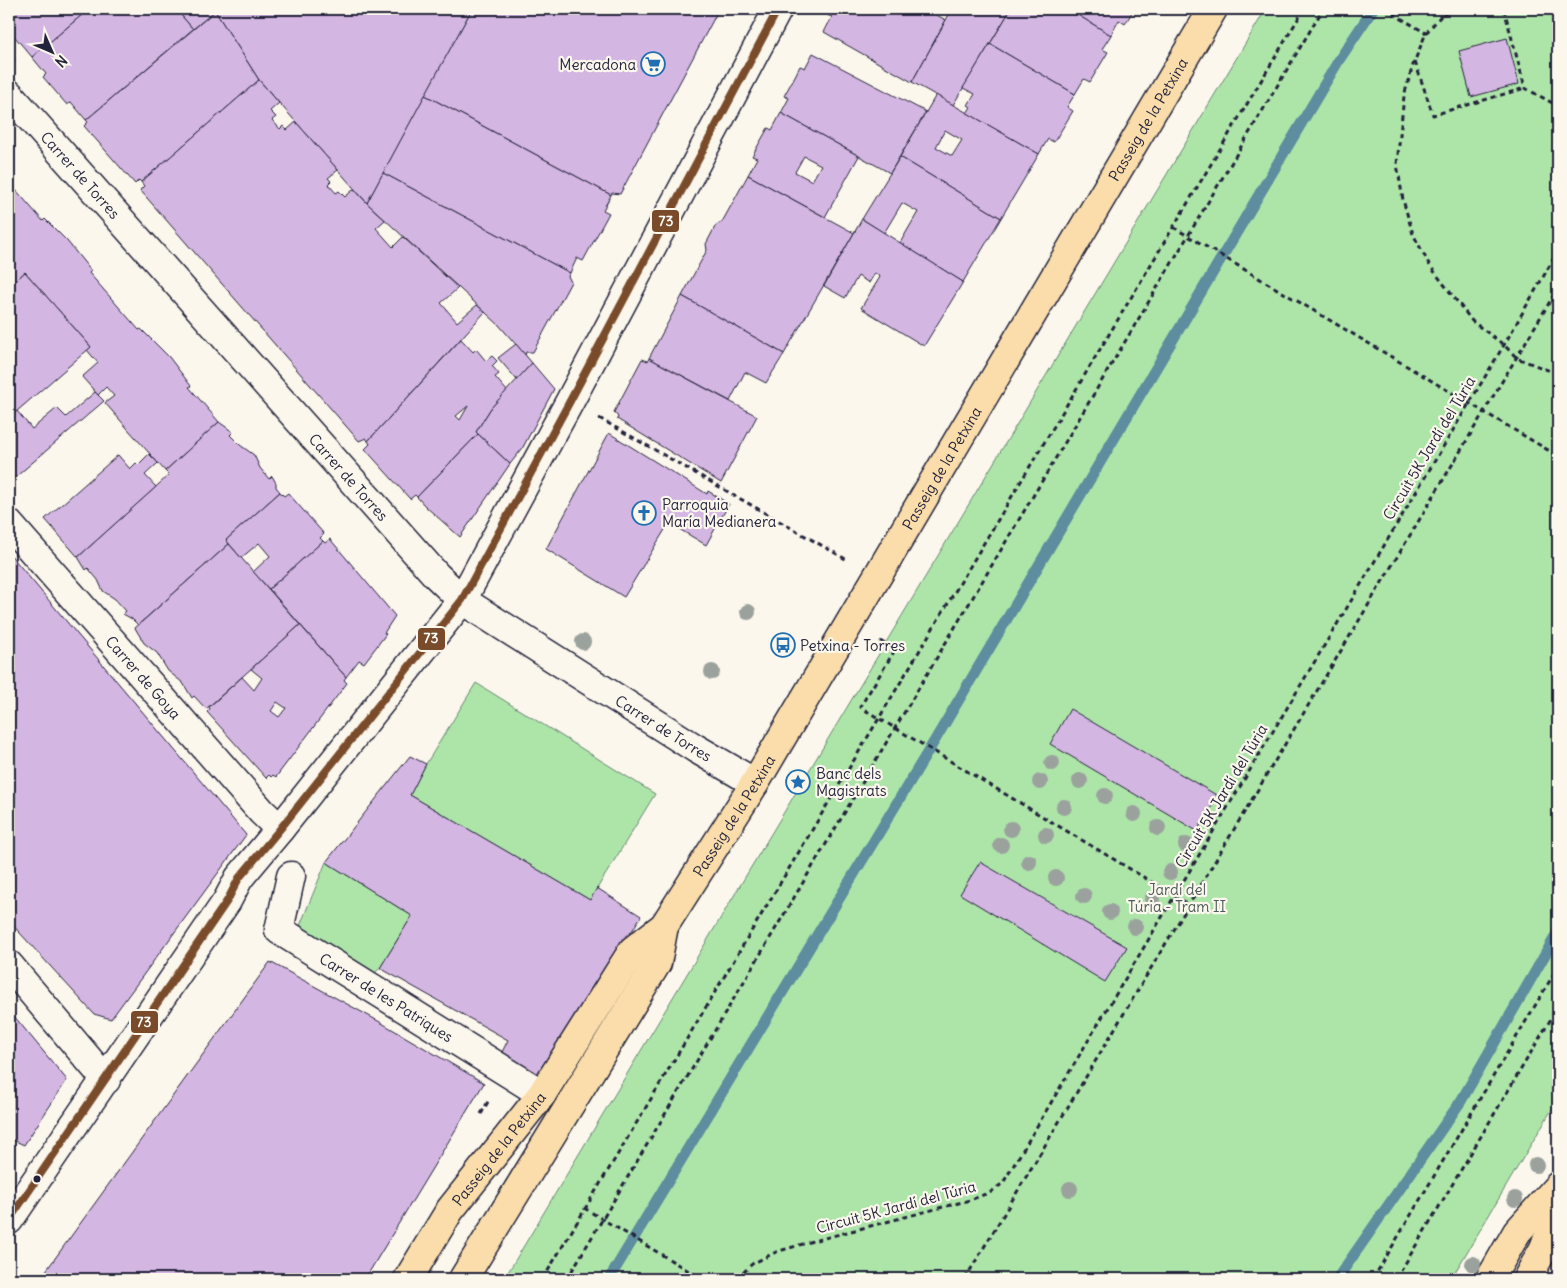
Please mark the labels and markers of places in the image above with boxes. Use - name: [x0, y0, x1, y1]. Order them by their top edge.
- supermarket icon: Mercadona: [640, 51, 666, 77]
- place label: Mercadona: [559, 55, 636, 74]
- place label: Parroquia María Medianera: [662, 495, 777, 531]
- church icon: Parroquia María Medianera: [631, 500, 657, 526]
- bus stop icon: Petxina - Torres: [770, 632, 796, 658]
- place label: Petxina - Torres: [800, 636, 905, 655]
- place label: Banc dels Magistrats: [816, 764, 887, 800]
- place icon: Banc dels Magistrats: [785, 769, 811, 795]
- unlabelled marker: [32, 1174, 42, 1184]

